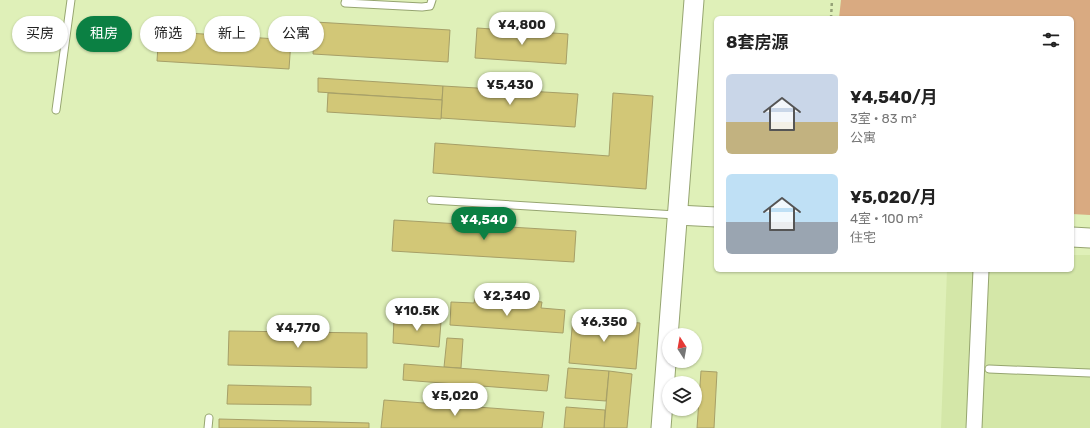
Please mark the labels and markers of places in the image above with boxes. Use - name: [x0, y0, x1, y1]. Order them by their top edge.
- pin: ¥4,800: [489, 12, 555, 46]
- pin: ¥5,430: [477, 72, 543, 106]
- pin: ¥4,540: [451, 207, 517, 241]
- pin: ¥2,340: [474, 283, 540, 317]
- pin: ¥10.5K: [384, 298, 450, 332]
- pin: ¥6,350: [571, 309, 637, 343]
- pin: ¥4,770: [265, 315, 331, 349]
- pin: ¥5,020: [422, 383, 488, 417]

